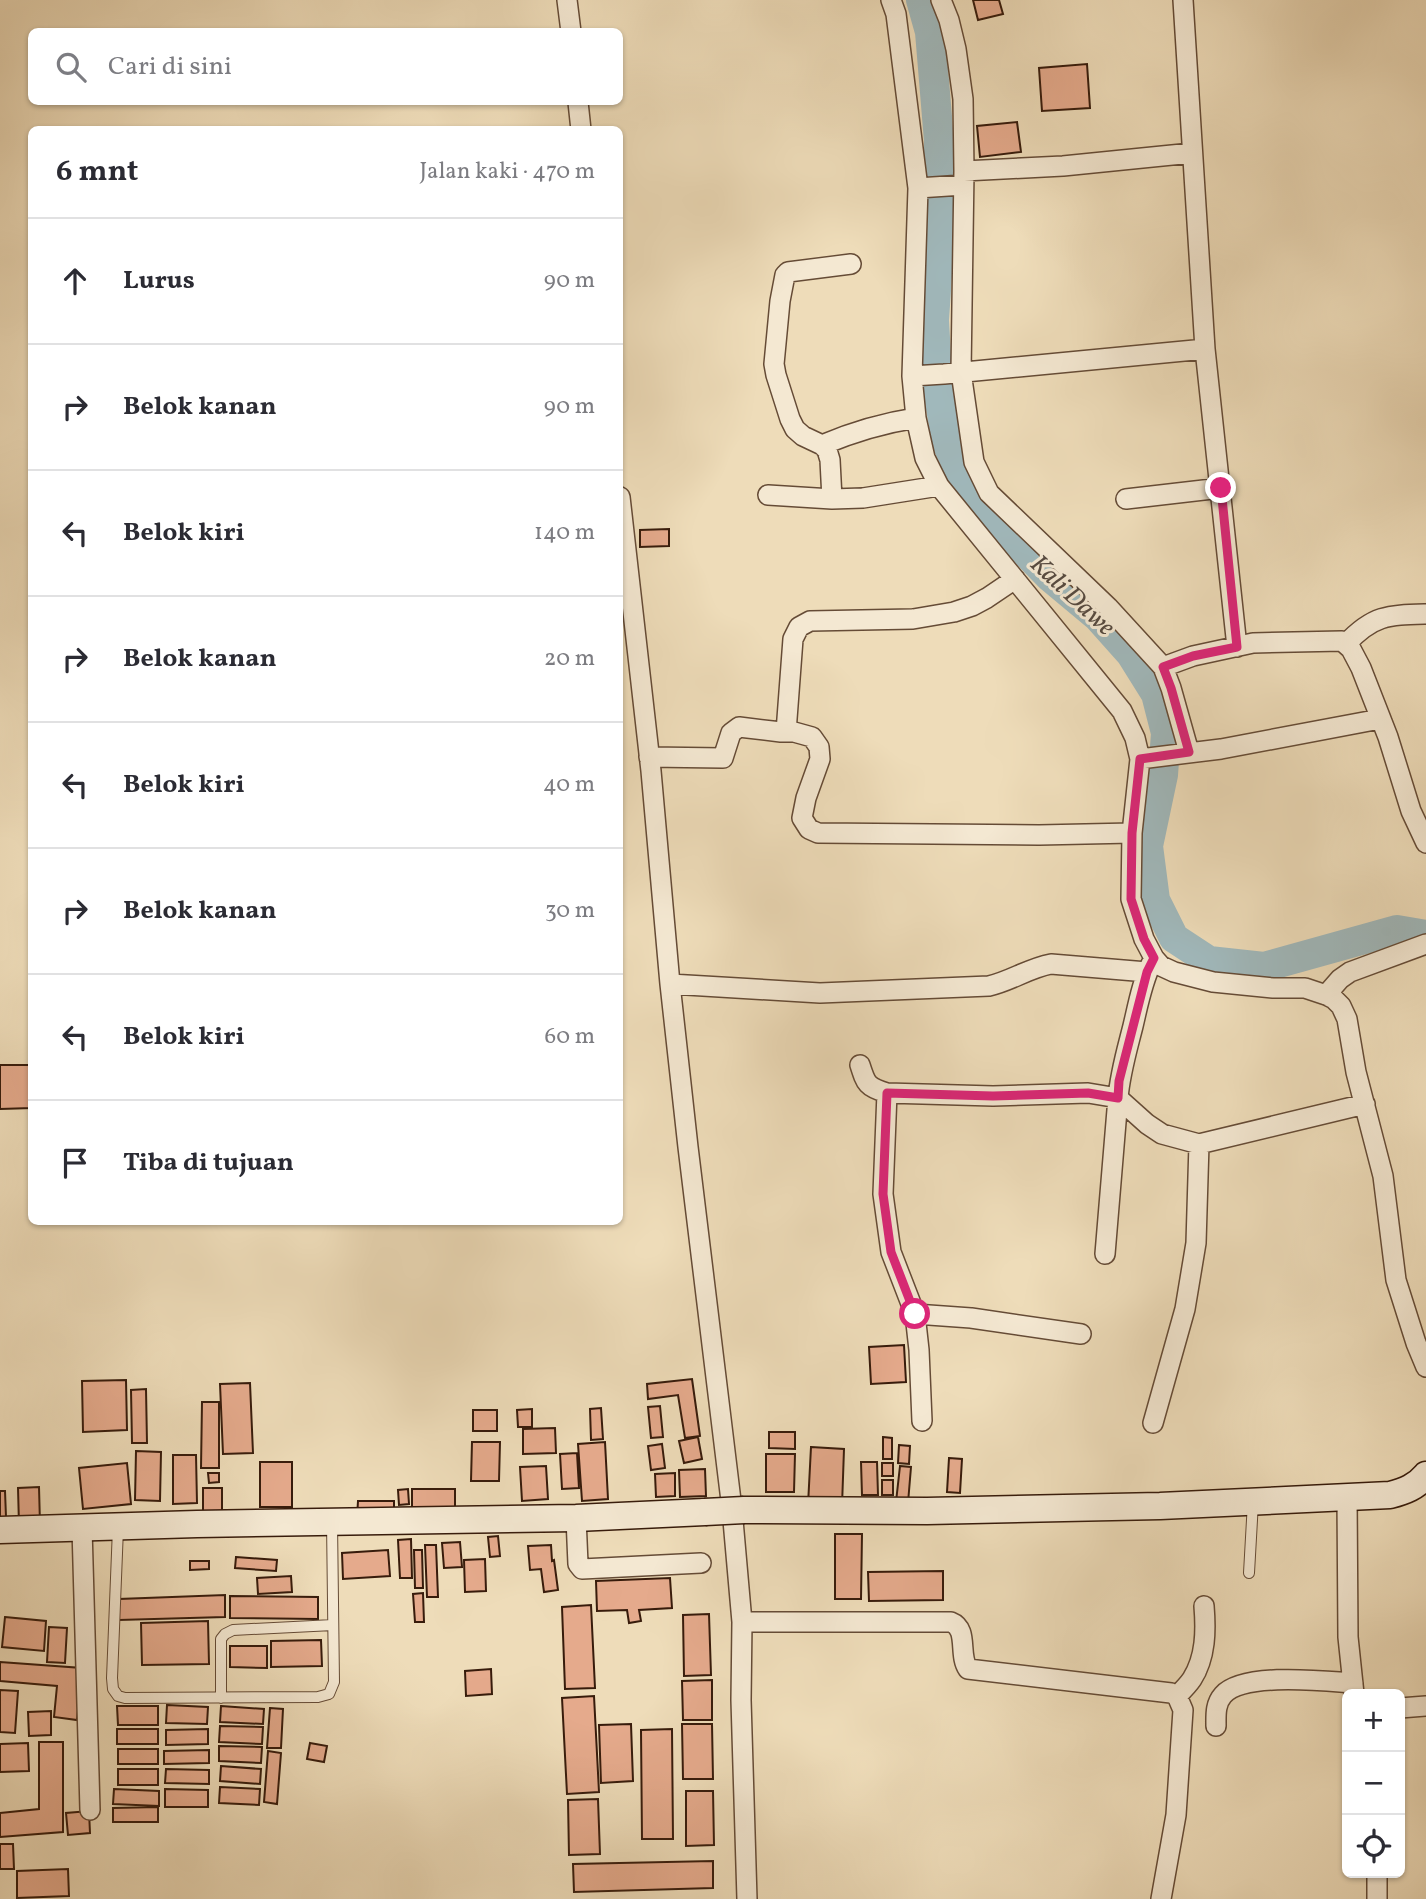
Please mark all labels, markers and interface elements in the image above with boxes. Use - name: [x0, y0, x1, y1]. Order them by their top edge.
- search box: [28, 28, 623, 105]
- icon: search: [52, 48, 90, 86]
- text: Cari di sini: [108, 49, 232, 85]
- text: 6 mnt: [56, 151, 138, 193]
- text: Jalan kaki · 470 m: [419, 156, 595, 188]
- icon: ahead: [56, 262, 94, 300]
- text: Lurus: [123, 263, 195, 299]
- text: 90 m: [544, 265, 595, 297]
- icon: right: [56, 388, 94, 426]
- text: Belok kanan: [123, 389, 277, 425]
- text: 90 m: [544, 391, 595, 423]
- route end: [1205, 472, 1236, 503]
- icon: left: [56, 514, 94, 552]
- text: Belok kiri: [123, 515, 245, 551]
- text: 140 m: [534, 517, 595, 549]
- water label: Kali Dawe: [1021, 547, 1123, 645]
- icon: right: [56, 640, 94, 678]
- text: Belok kanan: [123, 641, 277, 677]
- text: 20 m: [544, 643, 595, 675]
- icon: left: [56, 766, 94, 804]
- text: Belok kiri: [123, 767, 245, 803]
- text: 40 m: [543, 769, 595, 801]
- icon: right: [56, 892, 94, 930]
- text: Belok kanan: [123, 893, 277, 929]
- text: 30 m: [545, 895, 595, 927]
- icon: left: [56, 1018, 94, 1056]
- text: Belok kiri: [123, 1019, 245, 1055]
- text: 60 m: [545, 1021, 595, 1053]
- icon: arrive: [56, 1144, 94, 1182]
- text: Tiba di tujuan: [123, 1145, 294, 1181]
- route start: [899, 1298, 930, 1329]
- map controls: [1342, 1689, 1405, 1878]
- button: +: [1342, 1689, 1405, 1752]
- button: −: [1342, 1752, 1405, 1815]
- button: locate: [1342, 1815, 1405, 1878]

